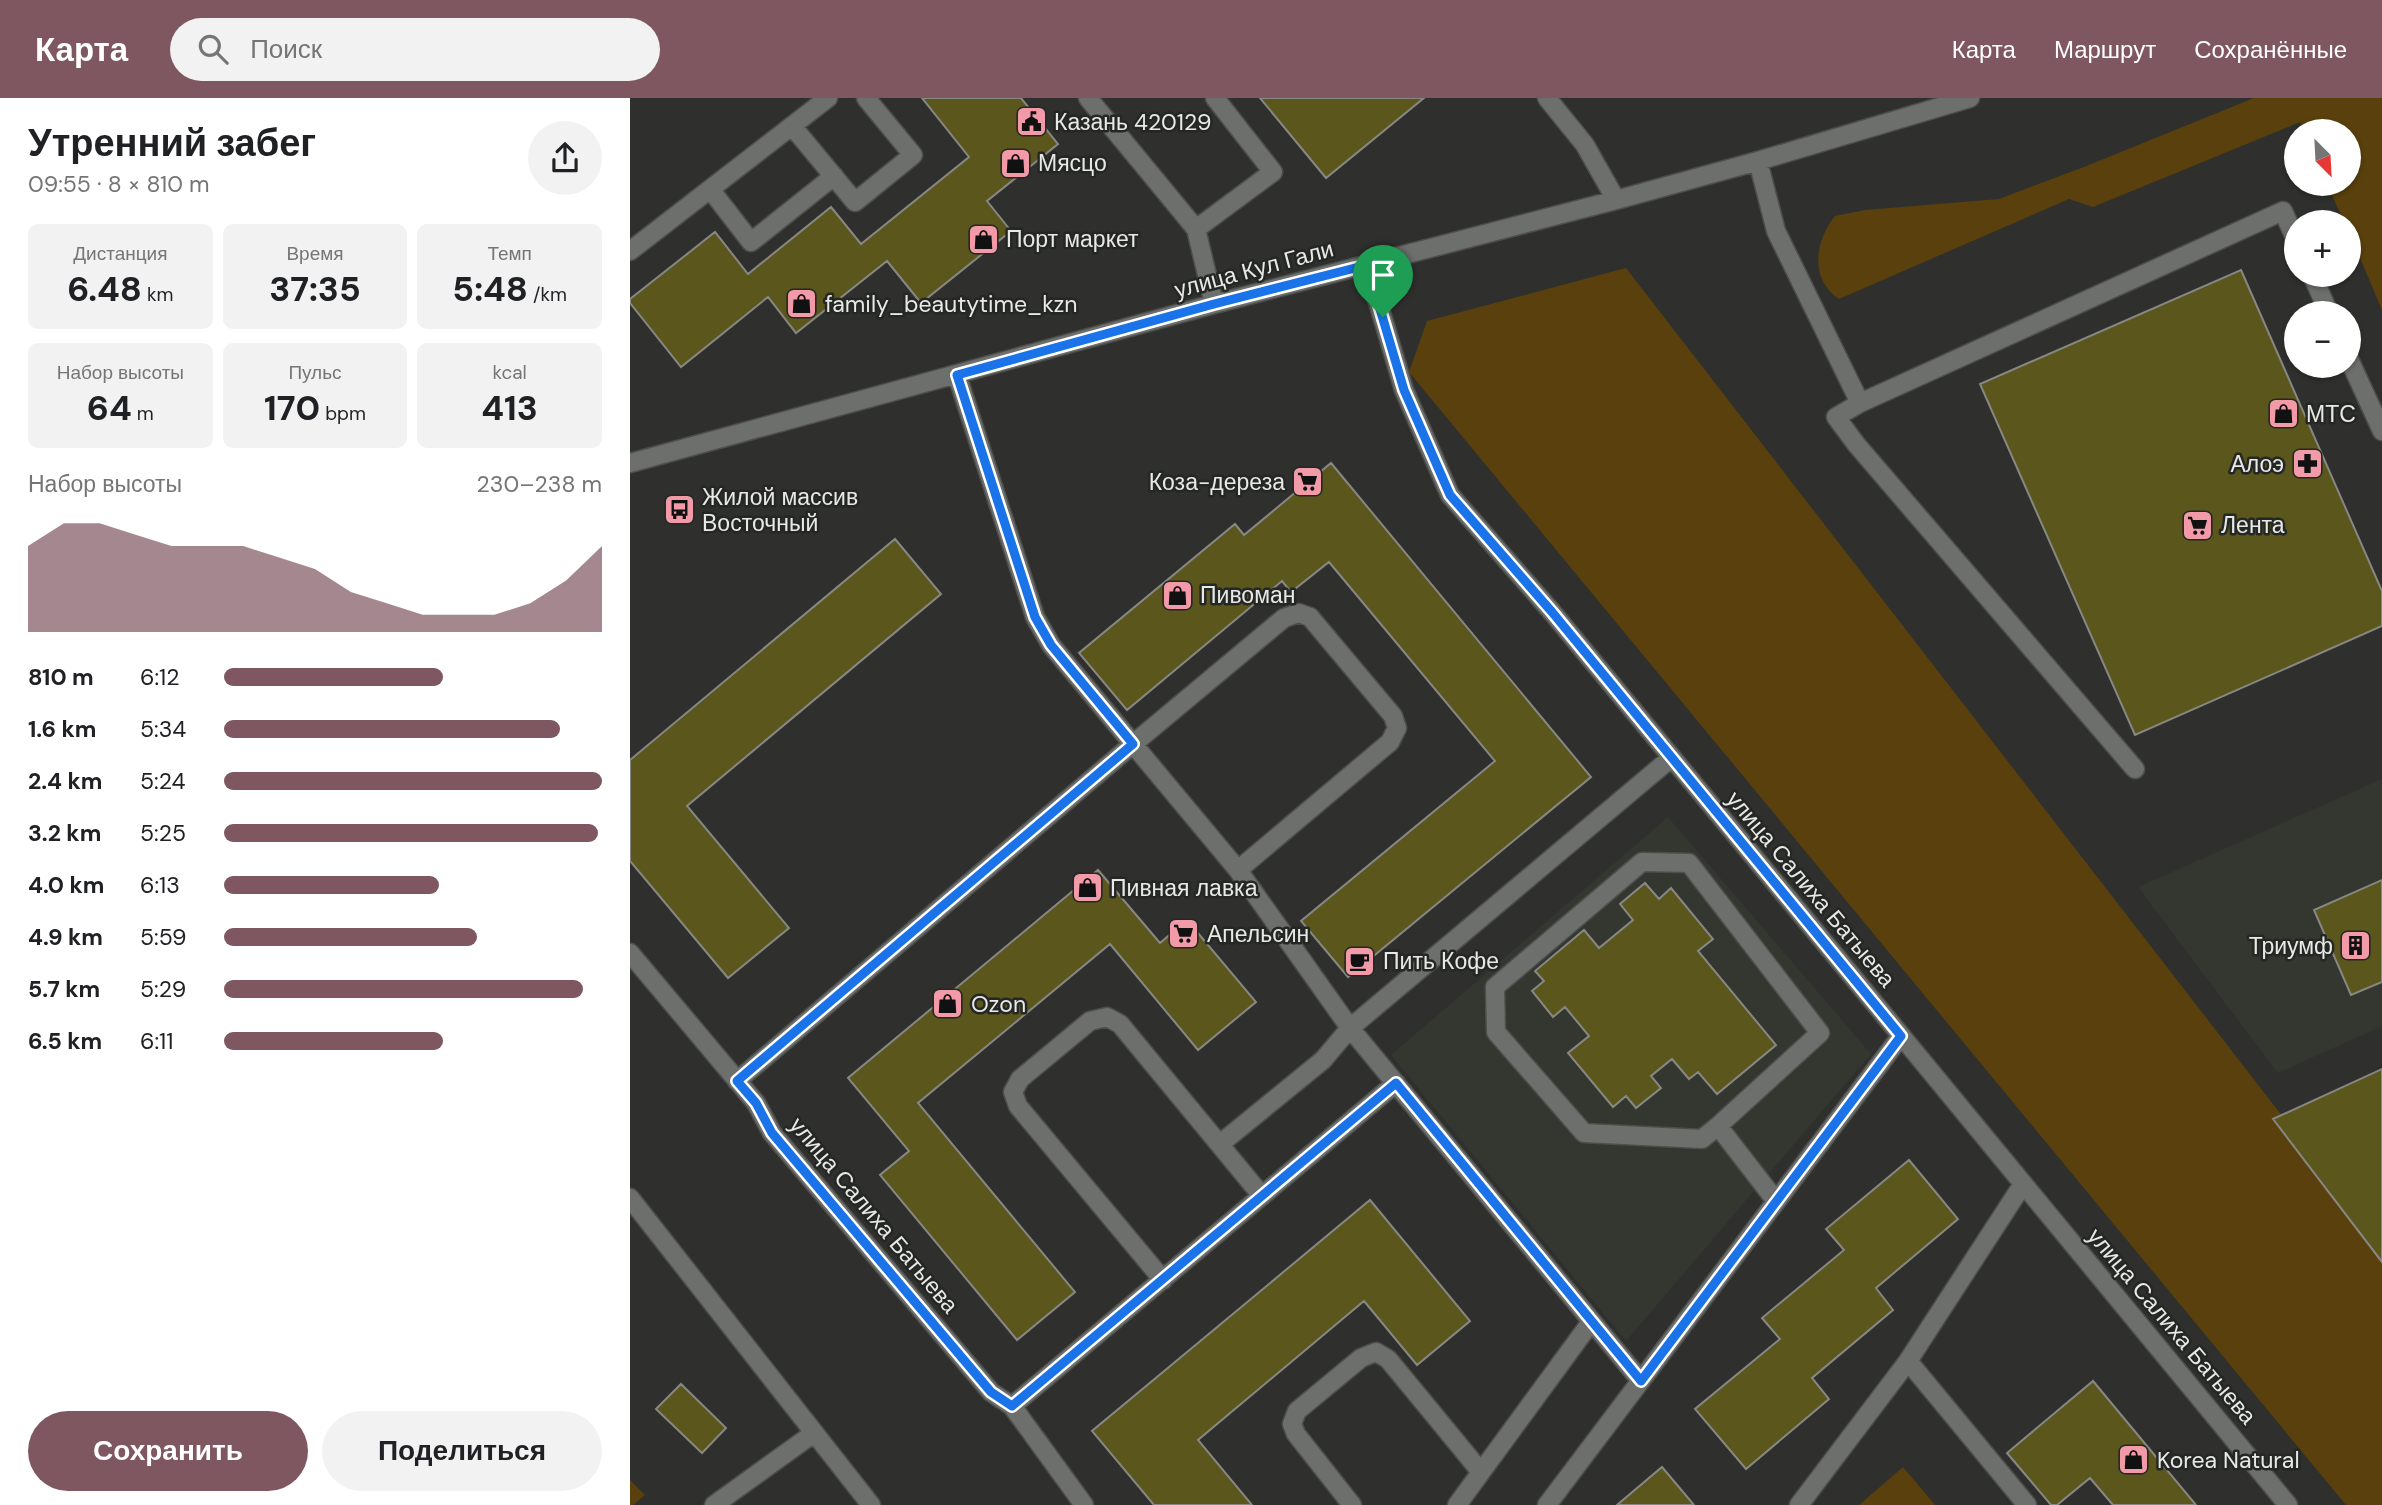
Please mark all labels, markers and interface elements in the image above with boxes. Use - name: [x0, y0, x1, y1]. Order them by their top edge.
- search box: [170, 18, 660, 81]
- text: Карта: [35, 28, 128, 71]
- icon: search: [194, 30, 232, 68]
- text: Поиск: [250, 32, 322, 66]
- text: Карта: [1952, 34, 2016, 65]
- text: Маршрут: [2054, 34, 2156, 65]
- text: Сохранённые: [2194, 34, 2347, 65]
- public building icon: Казань 420129: [1014, 105, 1048, 139]
- place label: Казань 420129: [1054, 107, 1211, 137]
- text: Утренний забег: [28, 118, 316, 168]
- north arrow: [2284, 119, 2361, 196]
- map controls: [2284, 119, 2361, 378]
- button: share: [528, 121, 602, 195]
- shop icon: Мясцо: [998, 146, 1032, 180]
- place label: Мясцо: [1038, 148, 1107, 178]
- text: 09:55 · 8 × 810 m: [28, 169, 210, 199]
- button: +: [2284, 210, 2361, 287]
- shop icon: Порт маркет: [966, 222, 1000, 256]
- place label: Порт маркет: [1006, 224, 1139, 254]
- street label: улица Кул Гали: [1171, 233, 1337, 305]
- text: Дистанция: [73, 241, 167, 266]
- text: Время: [286, 241, 344, 266]
- text: Темп: [487, 241, 532, 266]
- pin: [1353, 245, 1413, 317]
- icon: arrive: [1364, 256, 1402, 294]
- text: 6.48: [67, 266, 142, 312]
- text: 37:35: [269, 266, 361, 312]
- text: 5:48: [452, 266, 528, 312]
- text: km: [142, 282, 173, 307]
- text: /km: [528, 282, 567, 307]
- shop icon: family_beautytime_kzn: [785, 287, 819, 321]
- place label: family_beautytime_kzn: [825, 289, 1078, 319]
- button: −: [2284, 301, 2361, 378]
- text: Набор высоты: [57, 360, 184, 385]
- text: Пульс: [288, 360, 342, 385]
- text: kcal: [492, 360, 527, 385]
- text: 64: [87, 385, 132, 431]
- text: 170: [264, 385, 320, 431]
- text: 413: [481, 385, 538, 431]
- shop icon: МТС: [2266, 397, 2300, 431]
- place label: МТС: [2306, 399, 2356, 429]
- text: m: [132, 401, 154, 426]
- text: bpm: [320, 401, 366, 426]
- pharmacy icon: Алоэ: [2290, 447, 2324, 481]
- place label: Алоэ: [2230, 449, 2284, 479]
- supermarket icon: Коза-дереза: [1291, 465, 1325, 499]
- place label: Коза-дереза: [1149, 467, 1285, 497]
- text: Набор высоты: [28, 469, 182, 499]
- text: 230–238 m: [477, 469, 602, 499]
- place label: Жилой массив Восточный: [702, 482, 858, 538]
- bus stop icon: Жилой массив Восточный: [662, 493, 696, 527]
- supermarket icon: Лента: [2181, 508, 2215, 542]
- place label: Лента: [2221, 510, 2285, 540]
- shop icon: Пивоман: [1160, 578, 1194, 612]
- place label: Пивоман: [1200, 580, 1295, 610]
- text: 810 m: [28, 662, 94, 692]
- text: 6:12: [140, 662, 180, 692]
- text: 1.6 km: [28, 714, 96, 744]
- text: 5:34: [140, 714, 186, 744]
- text: 2.4 km: [28, 766, 102, 796]
- text: 5:24: [140, 766, 186, 796]
- street label: улица Салиха Батыева: [1720, 785, 1902, 994]
- text: 3.2 km: [28, 818, 101, 848]
- text: 5:25: [140, 818, 186, 848]
- text: 4.0 km: [28, 870, 104, 900]
- text: 6:13: [140, 870, 180, 900]
- shop icon: Пивная лавка: [1070, 871, 1104, 905]
- place label: Пивная лавка: [1110, 873, 1258, 903]
- supermarket icon: Апельсин: [1167, 917, 1201, 951]
- place label: Апельсин: [1207, 919, 1309, 949]
- text: 4.9 km: [28, 922, 103, 952]
- text: 5:59: [140, 922, 186, 952]
- building icon: Триумф: [2339, 929, 2373, 963]
- place label: Триумф: [2249, 931, 2333, 961]
- cafe icon: Пить Кофе: [1343, 944, 1377, 978]
- place label: Пить Кофе: [1383, 946, 1499, 976]
- text: 5.7 km: [28, 974, 100, 1004]
- text: 5:29: [140, 974, 186, 1004]
- shop icon: Ozon: [931, 987, 965, 1021]
- place label: Ozon: [971, 989, 1026, 1019]
- text: 6.5 km: [28, 1026, 102, 1056]
- text: 6:11: [140, 1026, 173, 1056]
- street label: улица Салиха Батыева: [783, 1111, 965, 1320]
- street label: улица Салиха Батыева: [2081, 1222, 2263, 1431]
- button: Сохранить: [28, 1411, 308, 1491]
- button: Поделиться: [322, 1411, 602, 1491]
- shop icon: Korea Natural: [2117, 1443, 2151, 1477]
- place label: Korea Natural: [2157, 1445, 2300, 1475]

